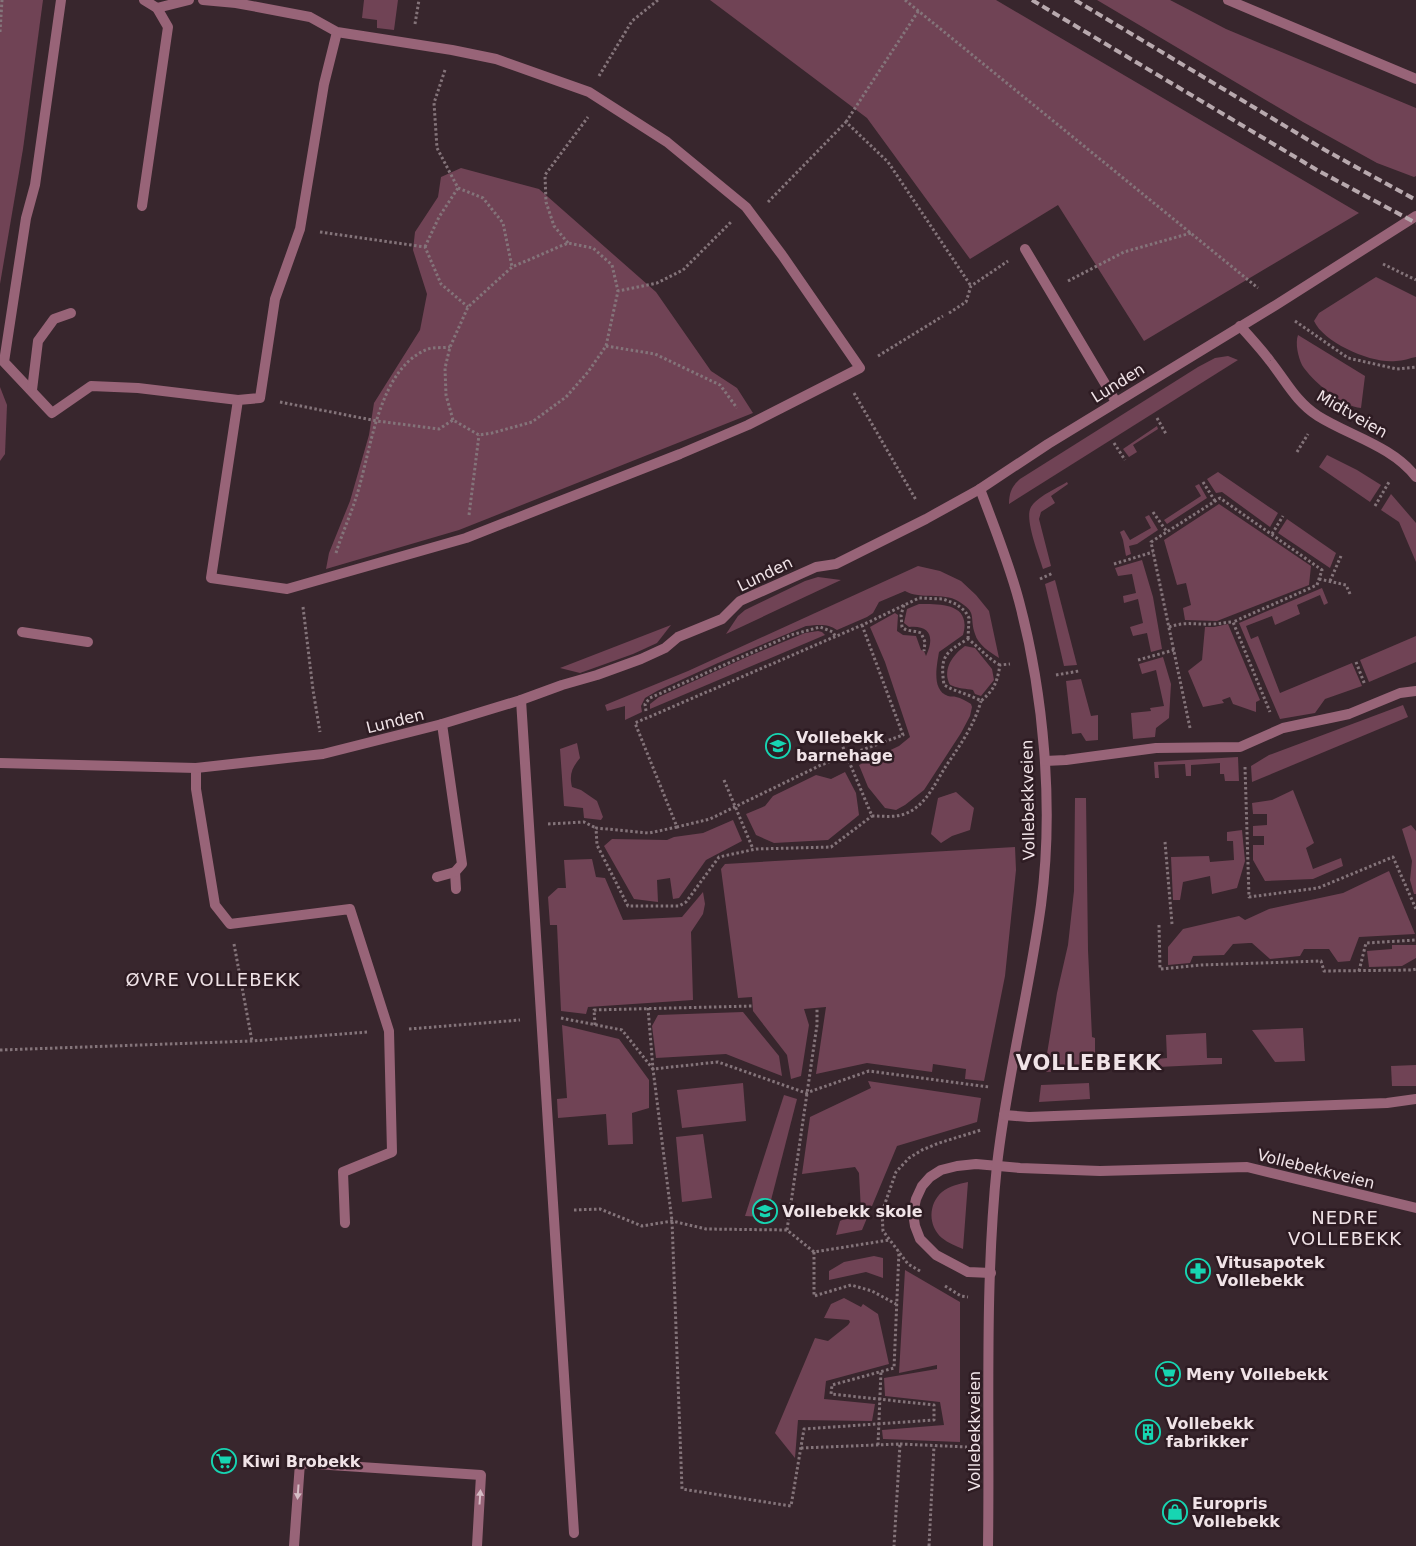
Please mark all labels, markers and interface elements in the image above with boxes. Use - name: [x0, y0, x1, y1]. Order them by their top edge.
- street label: Lunden: [1088, 359, 1148, 407]
- street label: Midtveien: [1313, 386, 1391, 442]
- street label: Lunden: [734, 553, 796, 595]
- street label: Lunden: [364, 705, 426, 737]
- place label: Vollebekk barnehage: [796, 728, 893, 765]
- school or university icon: Vollebekk barnehage: [765, 733, 791, 759]
- street label: Vollebekkveien: [1017, 740, 1039, 860]
- district label: ØVRE VOLLEBEKK: [125, 969, 301, 990]
- district label: VOLLEBEKK: [1016, 1051, 1162, 1075]
- street label: Vollebekkveien: [1255, 1145, 1377, 1193]
- school or university icon: Vollebekk skole: [752, 1198, 778, 1224]
- place label: Vollebekk skole: [782, 1202, 923, 1221]
- district label: NEDRE VOLLEBEKK: [1288, 1207, 1402, 1249]
- place label: Vitusapotek Vollebekk: [1216, 1253, 1325, 1290]
- pharmacy icon: Vitusapotek Vollebekk: [1185, 1258, 1211, 1284]
- supermarket icon: Meny Vollebekk: [1155, 1361, 1181, 1387]
- place label: Meny Vollebekk: [1186, 1365, 1328, 1384]
- street label: Vollebekkveien: [965, 1371, 984, 1491]
- place label: Vollebekk fabrikker: [1166, 1414, 1254, 1451]
- building icon: Vollebekk fabrikker: [1135, 1419, 1161, 1445]
- supermarket icon: Kiwi Brobekk: [211, 1448, 237, 1474]
- place label: Kiwi Brobekk: [242, 1452, 361, 1471]
- one-way arrow: [293, 1484, 301, 1500]
- one-way arrow: [476, 1489, 484, 1505]
- place label: Europris Vollebekk: [1192, 1494, 1280, 1531]
- shop icon: Europris Vollebekk: [1162, 1499, 1188, 1525]

